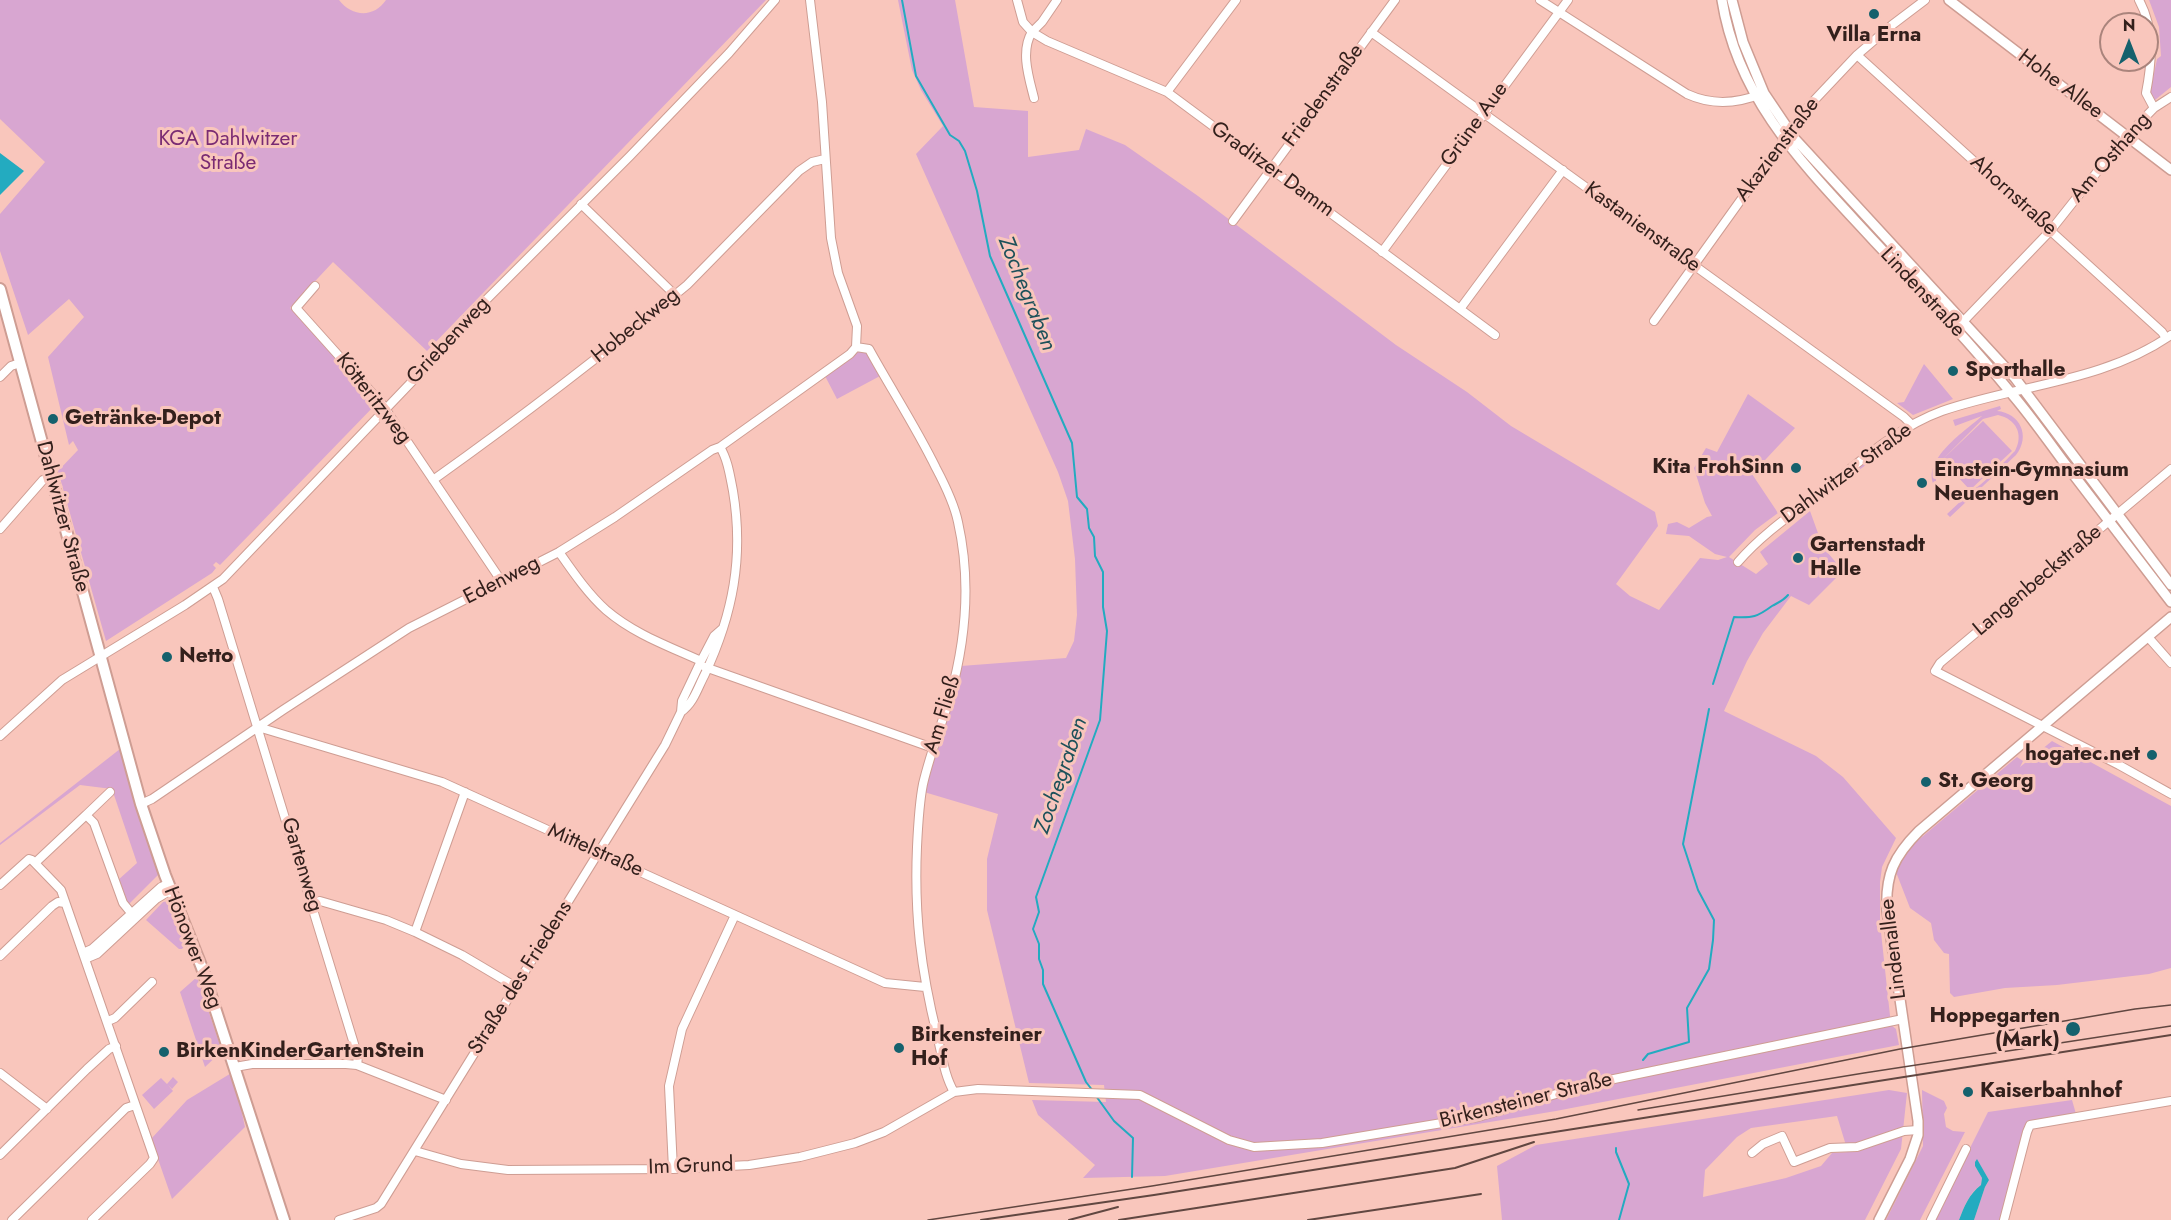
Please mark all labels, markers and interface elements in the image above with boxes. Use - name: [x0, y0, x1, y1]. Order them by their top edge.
- marker: Villa Erna: [1867, 7, 1881, 21]
- north arrow: [2099, 12, 2159, 72]
- text: N: [2123, 14, 2135, 37]
- place label: Villa Erna: [1827, 23, 1921, 49]
- street label: Friedenstraße: [1278, 40, 1370, 152]
- street label: Hohe Allee: [2013, 45, 2107, 125]
- street label: Grüne Aue: [1436, 78, 1514, 172]
- street label: Akazienstraße: [1731, 93, 1825, 207]
- street label: Am Osthang: [2065, 108, 2157, 208]
- street label: Graditzer Damm: [1205, 117, 1339, 223]
- park label: KGA Dahlwitzer Straße: [159, 127, 297, 177]
- street label: Ahornstraße: [1964, 150, 2062, 242]
- street label: Kastanienstraße: [1579, 177, 1705, 279]
- water label: Zochegraben: [991, 233, 1061, 355]
- street label: Lindenstraße: [1874, 243, 1970, 343]
- street label: Hobeckweg: [587, 283, 685, 369]
- street label: Griebenweg: [402, 292, 496, 390]
- street label: Kötteritzweg: [330, 349, 416, 449]
- place label: Sporthalle: [1965, 358, 2065, 384]
- marker: Sporthalle: [1946, 364, 1960, 378]
- place label: Getränke-Depot: [65, 406, 221, 432]
- marker: Getränke-Depot: [46, 412, 60, 426]
- street label: Dahlwitzer Straße: [1777, 418, 1917, 530]
- street label: Dahlwitzer Straße: [30, 439, 94, 595]
- place label: Kita FrohSinn: [1652, 455, 1784, 481]
- place label: Einstein-Gymnasium Neuenhagen: [1934, 458, 2129, 508]
- marker: Kita FrohSinn: [1789, 461, 1803, 475]
- marker: Einstein-Gymnasium Neuenhagen: [1915, 476, 1929, 490]
- street label: Langenbeckstraße: [1969, 520, 2107, 642]
- place label: Gartenstadt Halle: [1810, 533, 1925, 583]
- street label: Edenweg: [460, 551, 544, 611]
- marker: Gartenstadt Halle: [1791, 551, 1805, 565]
- place label: Netto: [179, 644, 233, 670]
- marker: Netto: [160, 650, 174, 664]
- street label: Am Fließ: [919, 673, 967, 757]
- water label: Zochegraben: [1030, 714, 1094, 838]
- place label: hogatec.net: [2025, 742, 2140, 768]
- marker: hogatec.net: [2145, 748, 2159, 762]
- place label: St. Georg: [1938, 769, 2034, 795]
- marker: St. Georg: [1919, 775, 1933, 789]
- street label: Gartenweg: [275, 815, 327, 915]
- street label: Mittelstraße: [543, 819, 647, 883]
- street label: Hönower Weg: [157, 883, 227, 1013]
- street label: Straße des Friedens: [464, 897, 578, 1059]
- street label: Lindenallee: [1875, 897, 1913, 1001]
- place label: Hoppegarten (Mark): [1930, 1004, 2060, 1054]
- marker: Hoppegarten (Mark): [2064, 1020, 2082, 1038]
- place label: Birkensteiner Hof: [911, 1023, 1042, 1073]
- place label: BirkenKinderGartenStein: [176, 1039, 424, 1065]
- marker: Birkensteiner Hof: [892, 1041, 906, 1055]
- marker: BirkenKinderGartenStein: [157, 1045, 171, 1059]
- street label: Birkensteiner Straße: [1437, 1067, 1615, 1135]
- place label: Kaiserbahnhof: [1980, 1079, 2122, 1105]
- marker: Kaiserbahnhof: [1961, 1085, 1975, 1099]
- street label: Im Grund: [648, 1153, 734, 1181]

